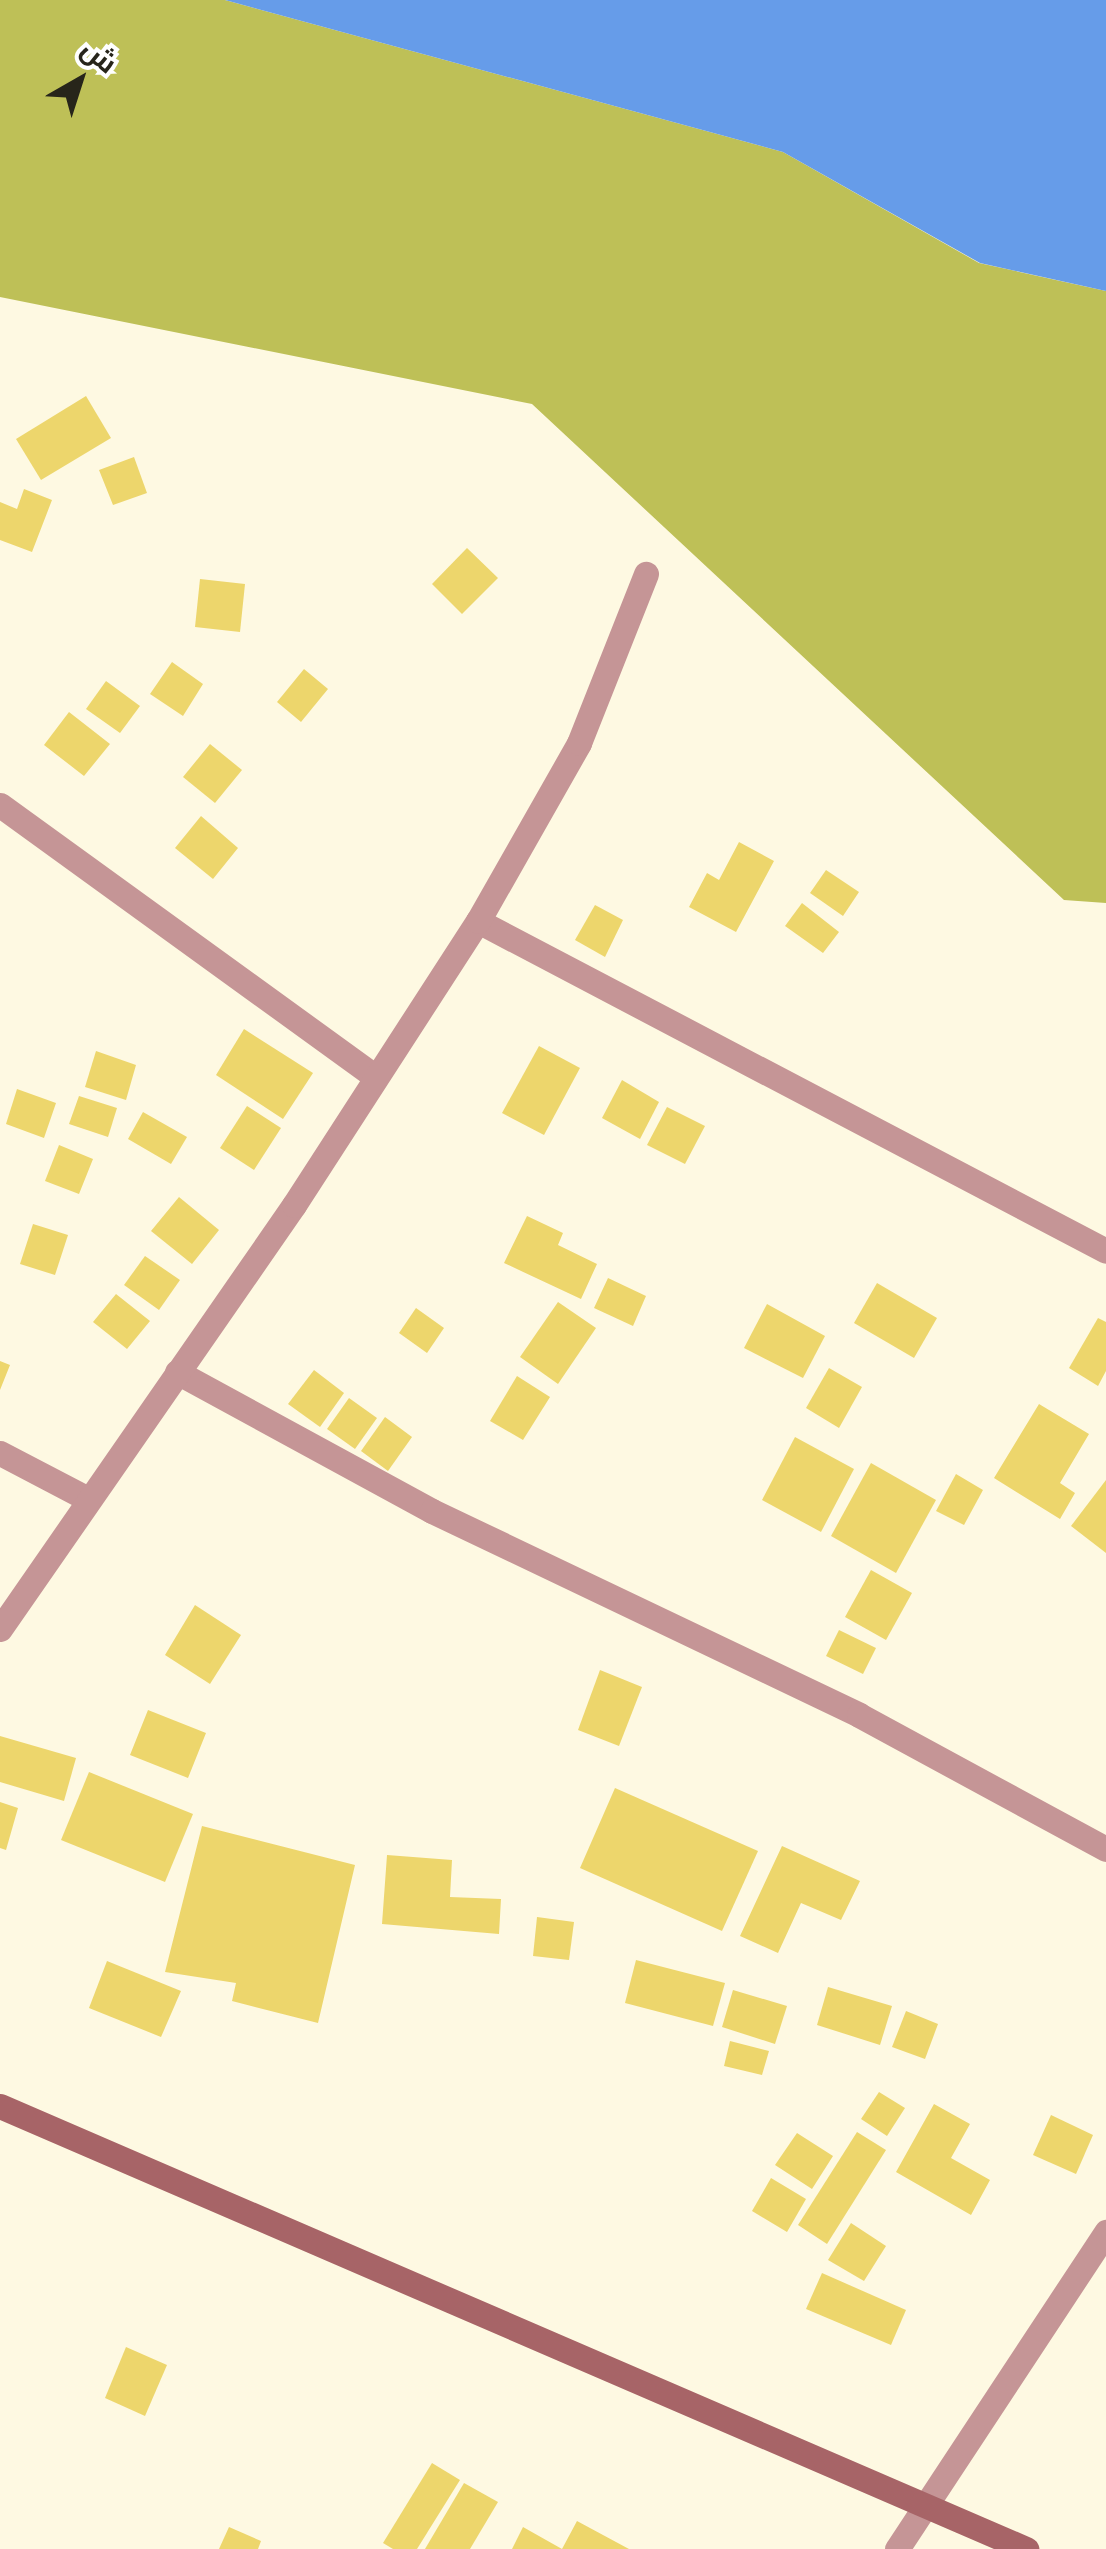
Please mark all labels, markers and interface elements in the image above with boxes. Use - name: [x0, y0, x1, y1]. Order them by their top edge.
- north arrow: [30, 30, 130, 130]
- text: ش: [72, 30, 125, 84]

